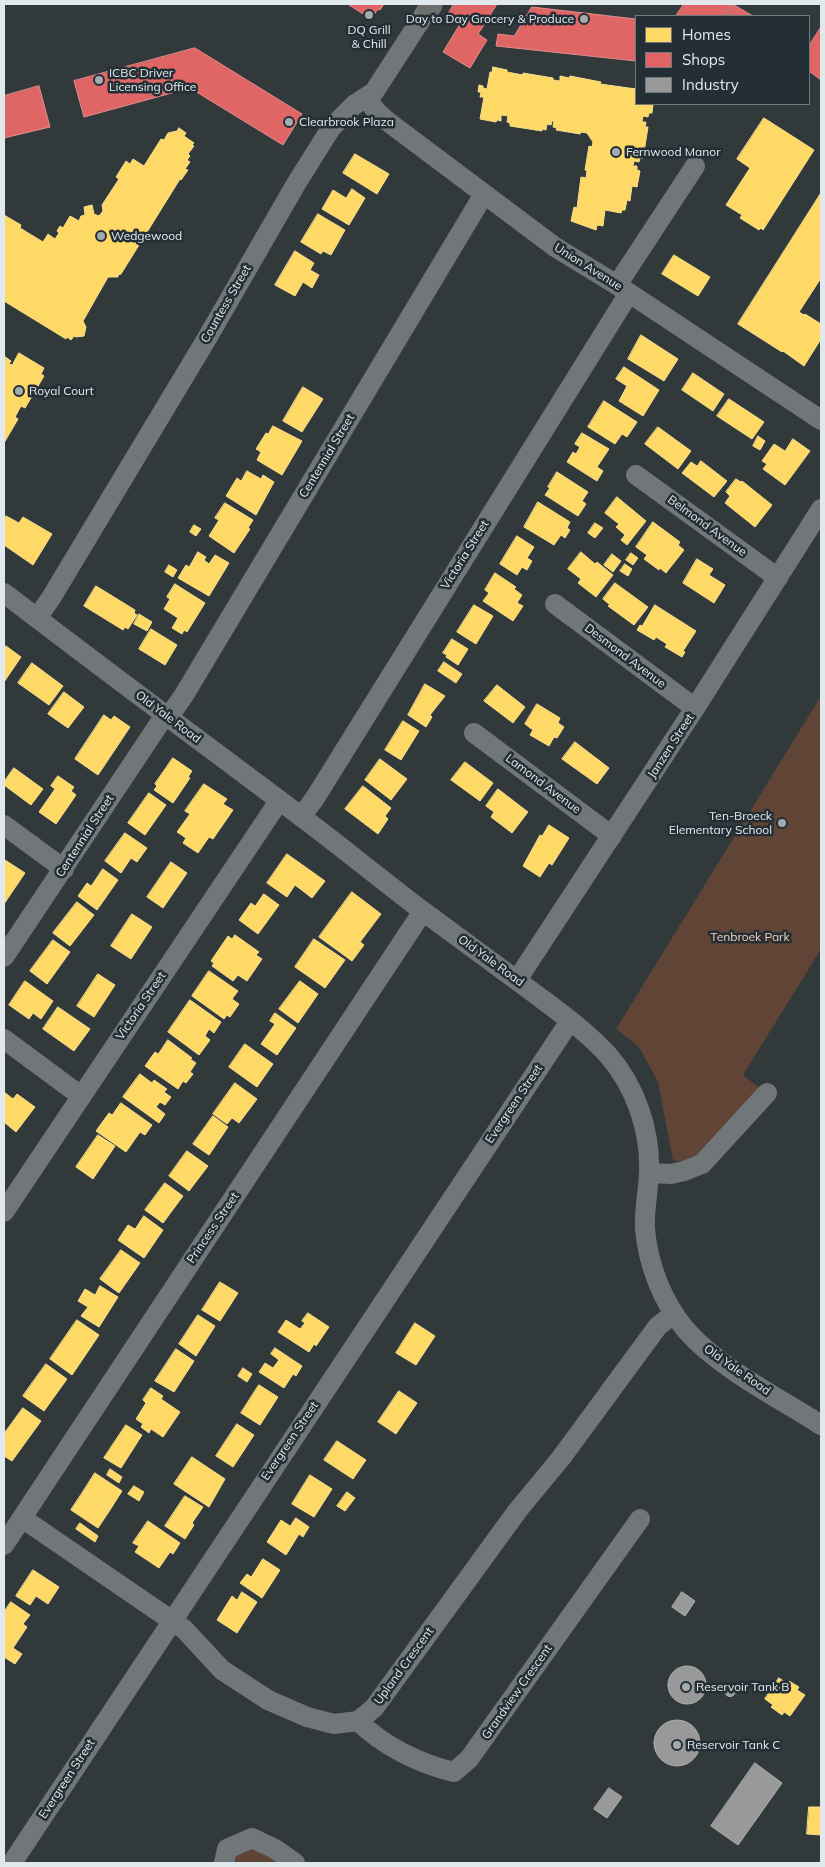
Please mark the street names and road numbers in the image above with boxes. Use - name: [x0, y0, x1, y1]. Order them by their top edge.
- street label: Union Avenue: [551, 240, 625, 294]
- street label: Countess Street: [198, 263, 254, 345]
- street label: Centennial Street: [296, 411, 358, 501]
- street label: Belmond Avenue: [665, 493, 749, 559]
- street label: Victoria Street: [438, 518, 492, 592]
- street label: Desmond Avenue: [582, 621, 668, 691]
- street label: Old Yale Road: [133, 688, 203, 746]
- street label: Janzen Street: [645, 711, 697, 781]
- street label: Lamond Avenue: [503, 751, 583, 817]
- street label: Centennial Street: [53, 792, 117, 880]
- street label: Old Yale Road: [455, 932, 527, 990]
- street label: Victoria Street: [113, 969, 169, 1043]
- street label: Evergreen Street: [482, 1062, 546, 1146]
- street label: Princess Street: [184, 1190, 242, 1266]
- street label: Old Yale Road: [701, 1342, 773, 1398]
- street label: Evergreen Street: [258, 1399, 322, 1483]
- street label: Upland Crescent: [371, 1625, 437, 1707]
- street label: Grandview Crescent: [479, 1642, 555, 1742]
- street label: Evergreen Street: [36, 1737, 98, 1821]

